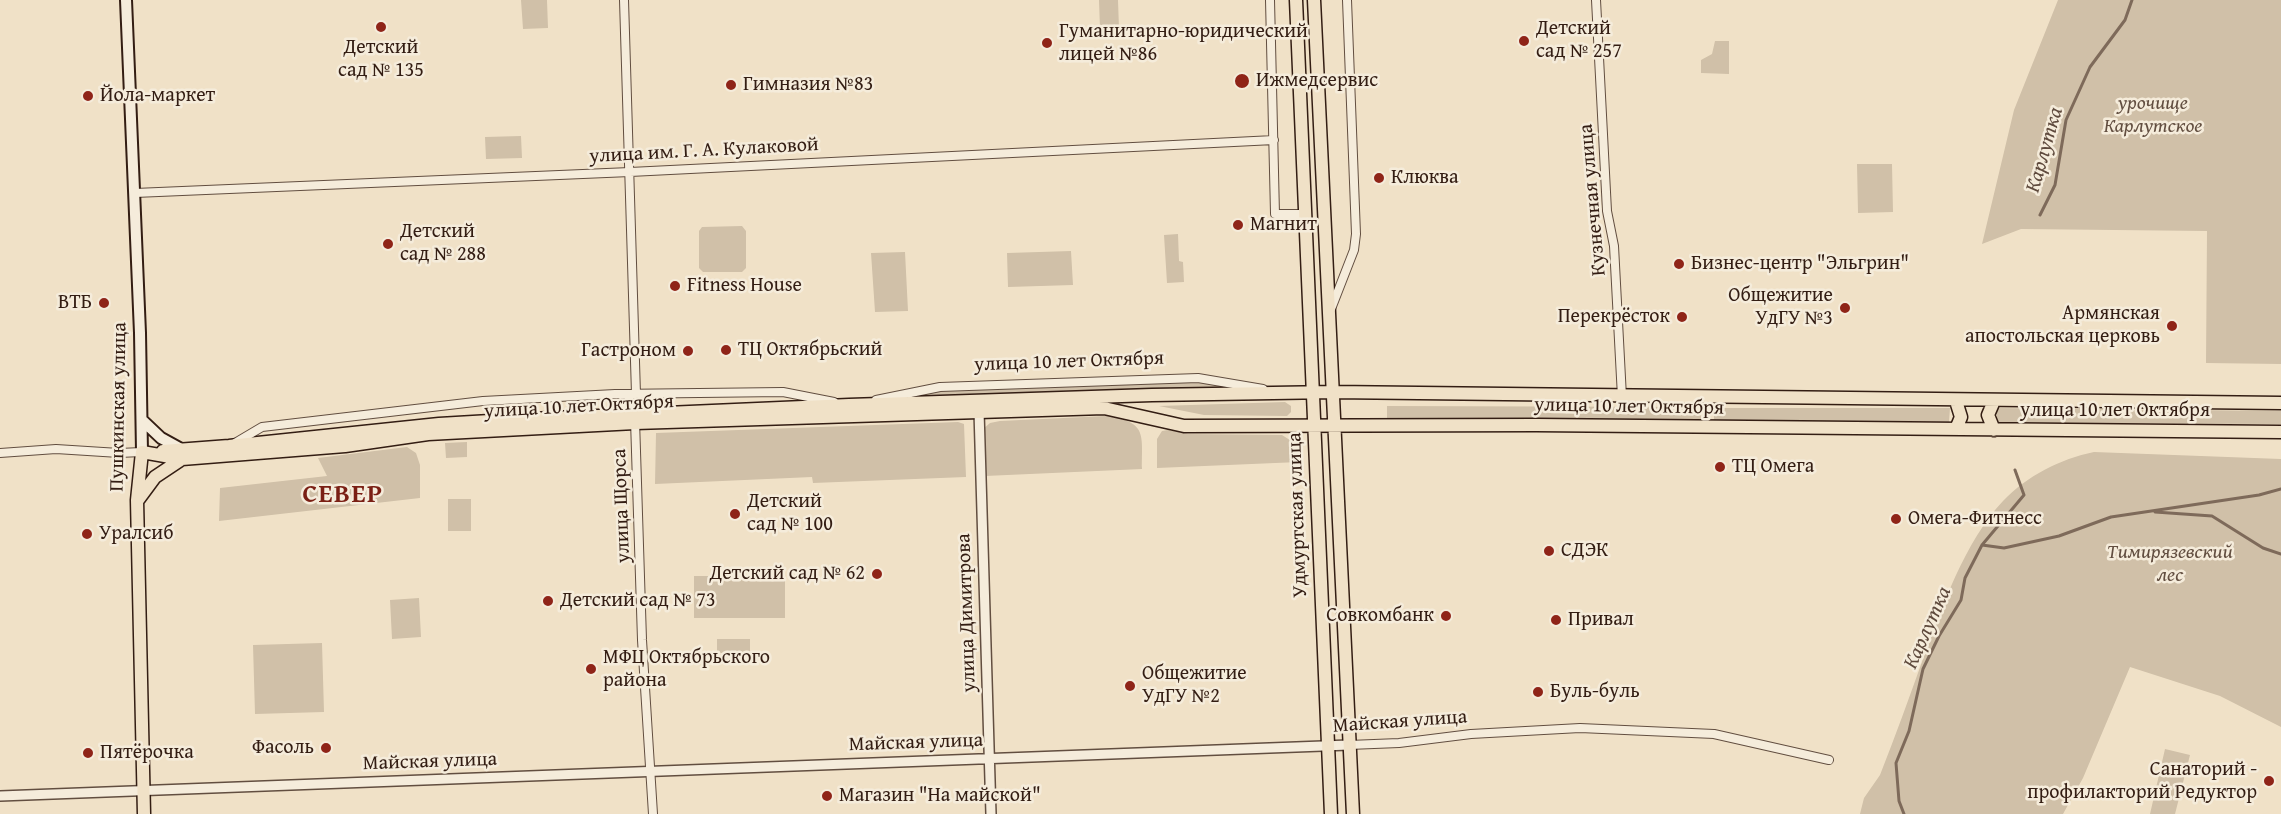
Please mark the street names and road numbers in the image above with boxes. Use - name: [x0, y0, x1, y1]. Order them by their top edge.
- street label: Кузнечная улица: [1574, 123, 1612, 277]
- street label: улица им. Г. А. Кулаковой: [589, 133, 819, 169]
- street label: Пушкинская улица: [106, 322, 132, 492]
- street label: улица 10 лет Октября: [974, 347, 1164, 377]
- street label: улица 10 лет Октября: [483, 390, 675, 424]
- street label: улица 10 лет Октября: [1534, 393, 1724, 421]
- street label: улица 10 лет Октября: [2020, 399, 2210, 423]
- street label: Удмуртская улица: [1283, 432, 1313, 598]
- street label: улица Щорса: [608, 448, 636, 564]
- street label: улица Димитрова: [952, 533, 982, 693]
- street label: Майская улица: [1332, 705, 1468, 739]
- street label: Майская улица: [848, 729, 984, 757]
- street label: Майская улица: [362, 748, 498, 776]

